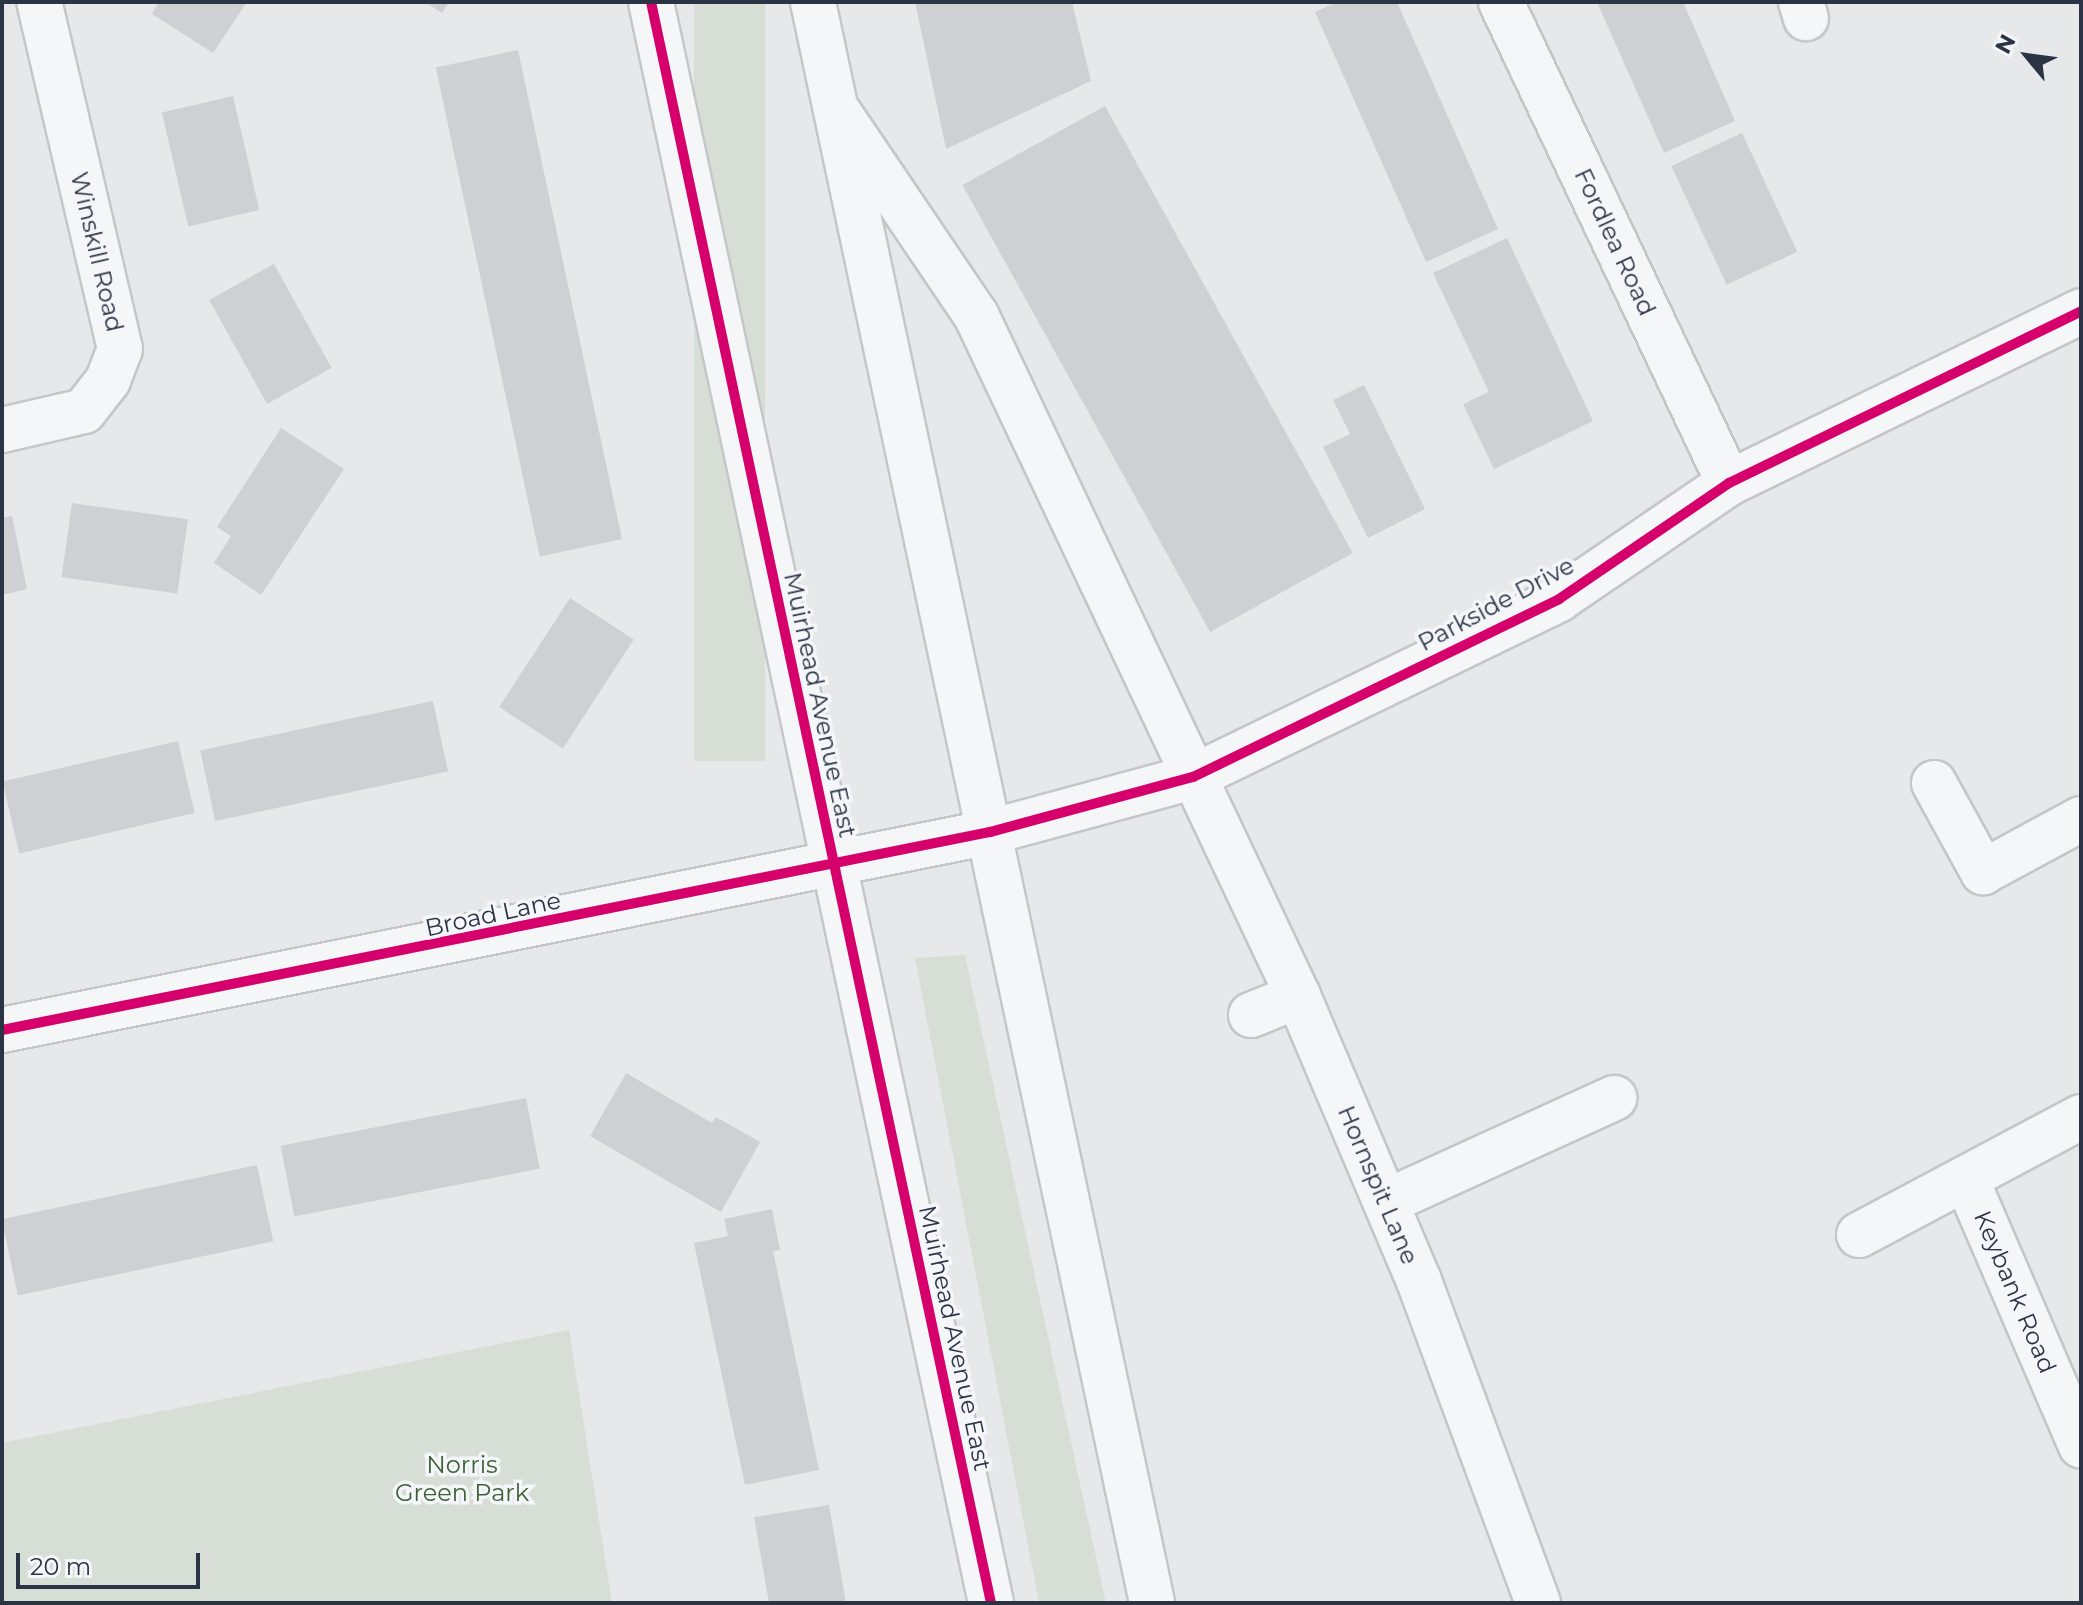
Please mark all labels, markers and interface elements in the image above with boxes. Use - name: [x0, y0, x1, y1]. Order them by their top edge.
- north arrow: [1987, 16, 2067, 96]
- text: N: [1989, 30, 2022, 58]
- street label: Fordlea Road: [1568, 164, 1662, 320]
- street label: Winskill Road: [65, 169, 129, 335]
- street label: Parkside Drive: [1413, 551, 1579, 657]
- street label: Muirhead Avenue East: [778, 570, 862, 840]
- street label: Broad Lane: [422, 886, 564, 942]
- street label: Hornspit Lane: [1332, 1101, 1424, 1269]
- street label: Muirhead Avenue East: [913, 1203, 997, 1473]
- street label: Keybank Road: [1968, 1206, 2062, 1378]
- park label: Norris Green Park: [395, 1451, 529, 1507]
- scale bar: [20, 1537, 204, 1587]
- text: 20 m: [30, 1552, 91, 1581]

